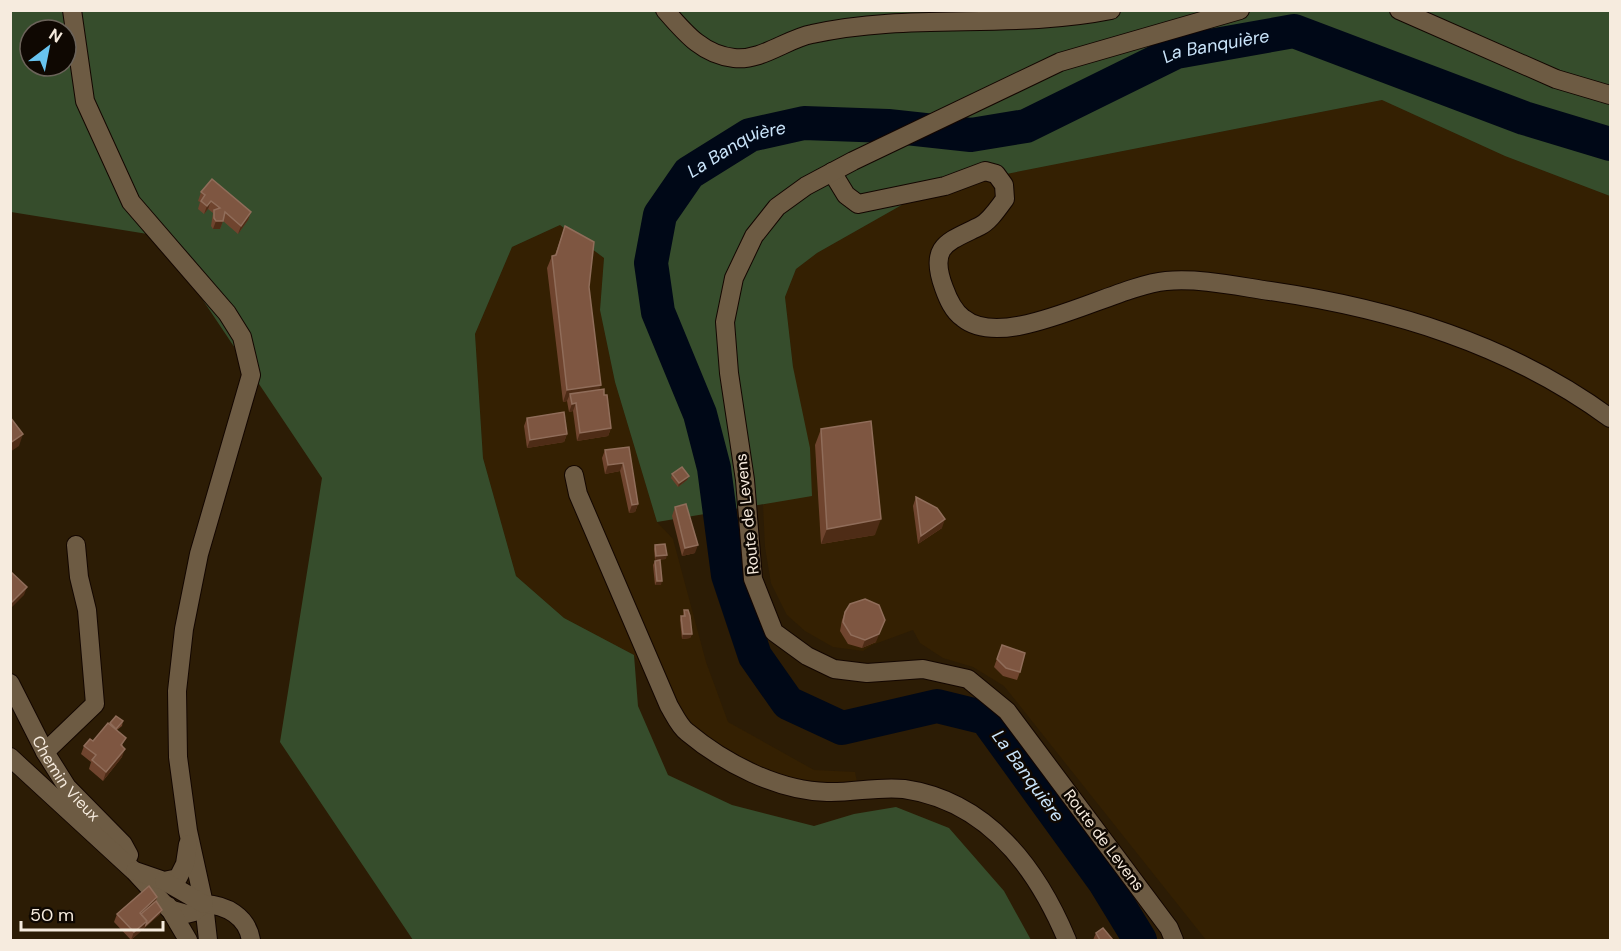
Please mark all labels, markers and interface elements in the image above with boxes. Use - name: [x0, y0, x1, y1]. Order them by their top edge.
- north arrow: [18, 18, 78, 78]
- text: N: [45, 24, 66, 48]
- water label: La Banquière: [1158, 24, 1271, 69]
- water label: La Banquière: [682, 115, 788, 183]
- street label: Route de Levens: [730, 452, 764, 576]
- water label: La Banquière: [986, 725, 1070, 827]
- street label: Chemin Vieux: [28, 732, 105, 825]
- street label: Route de Levens: [1059, 785, 1149, 895]
- scale bar: [21, 894, 164, 932]
- text: 50 m: [30, 903, 74, 927]

